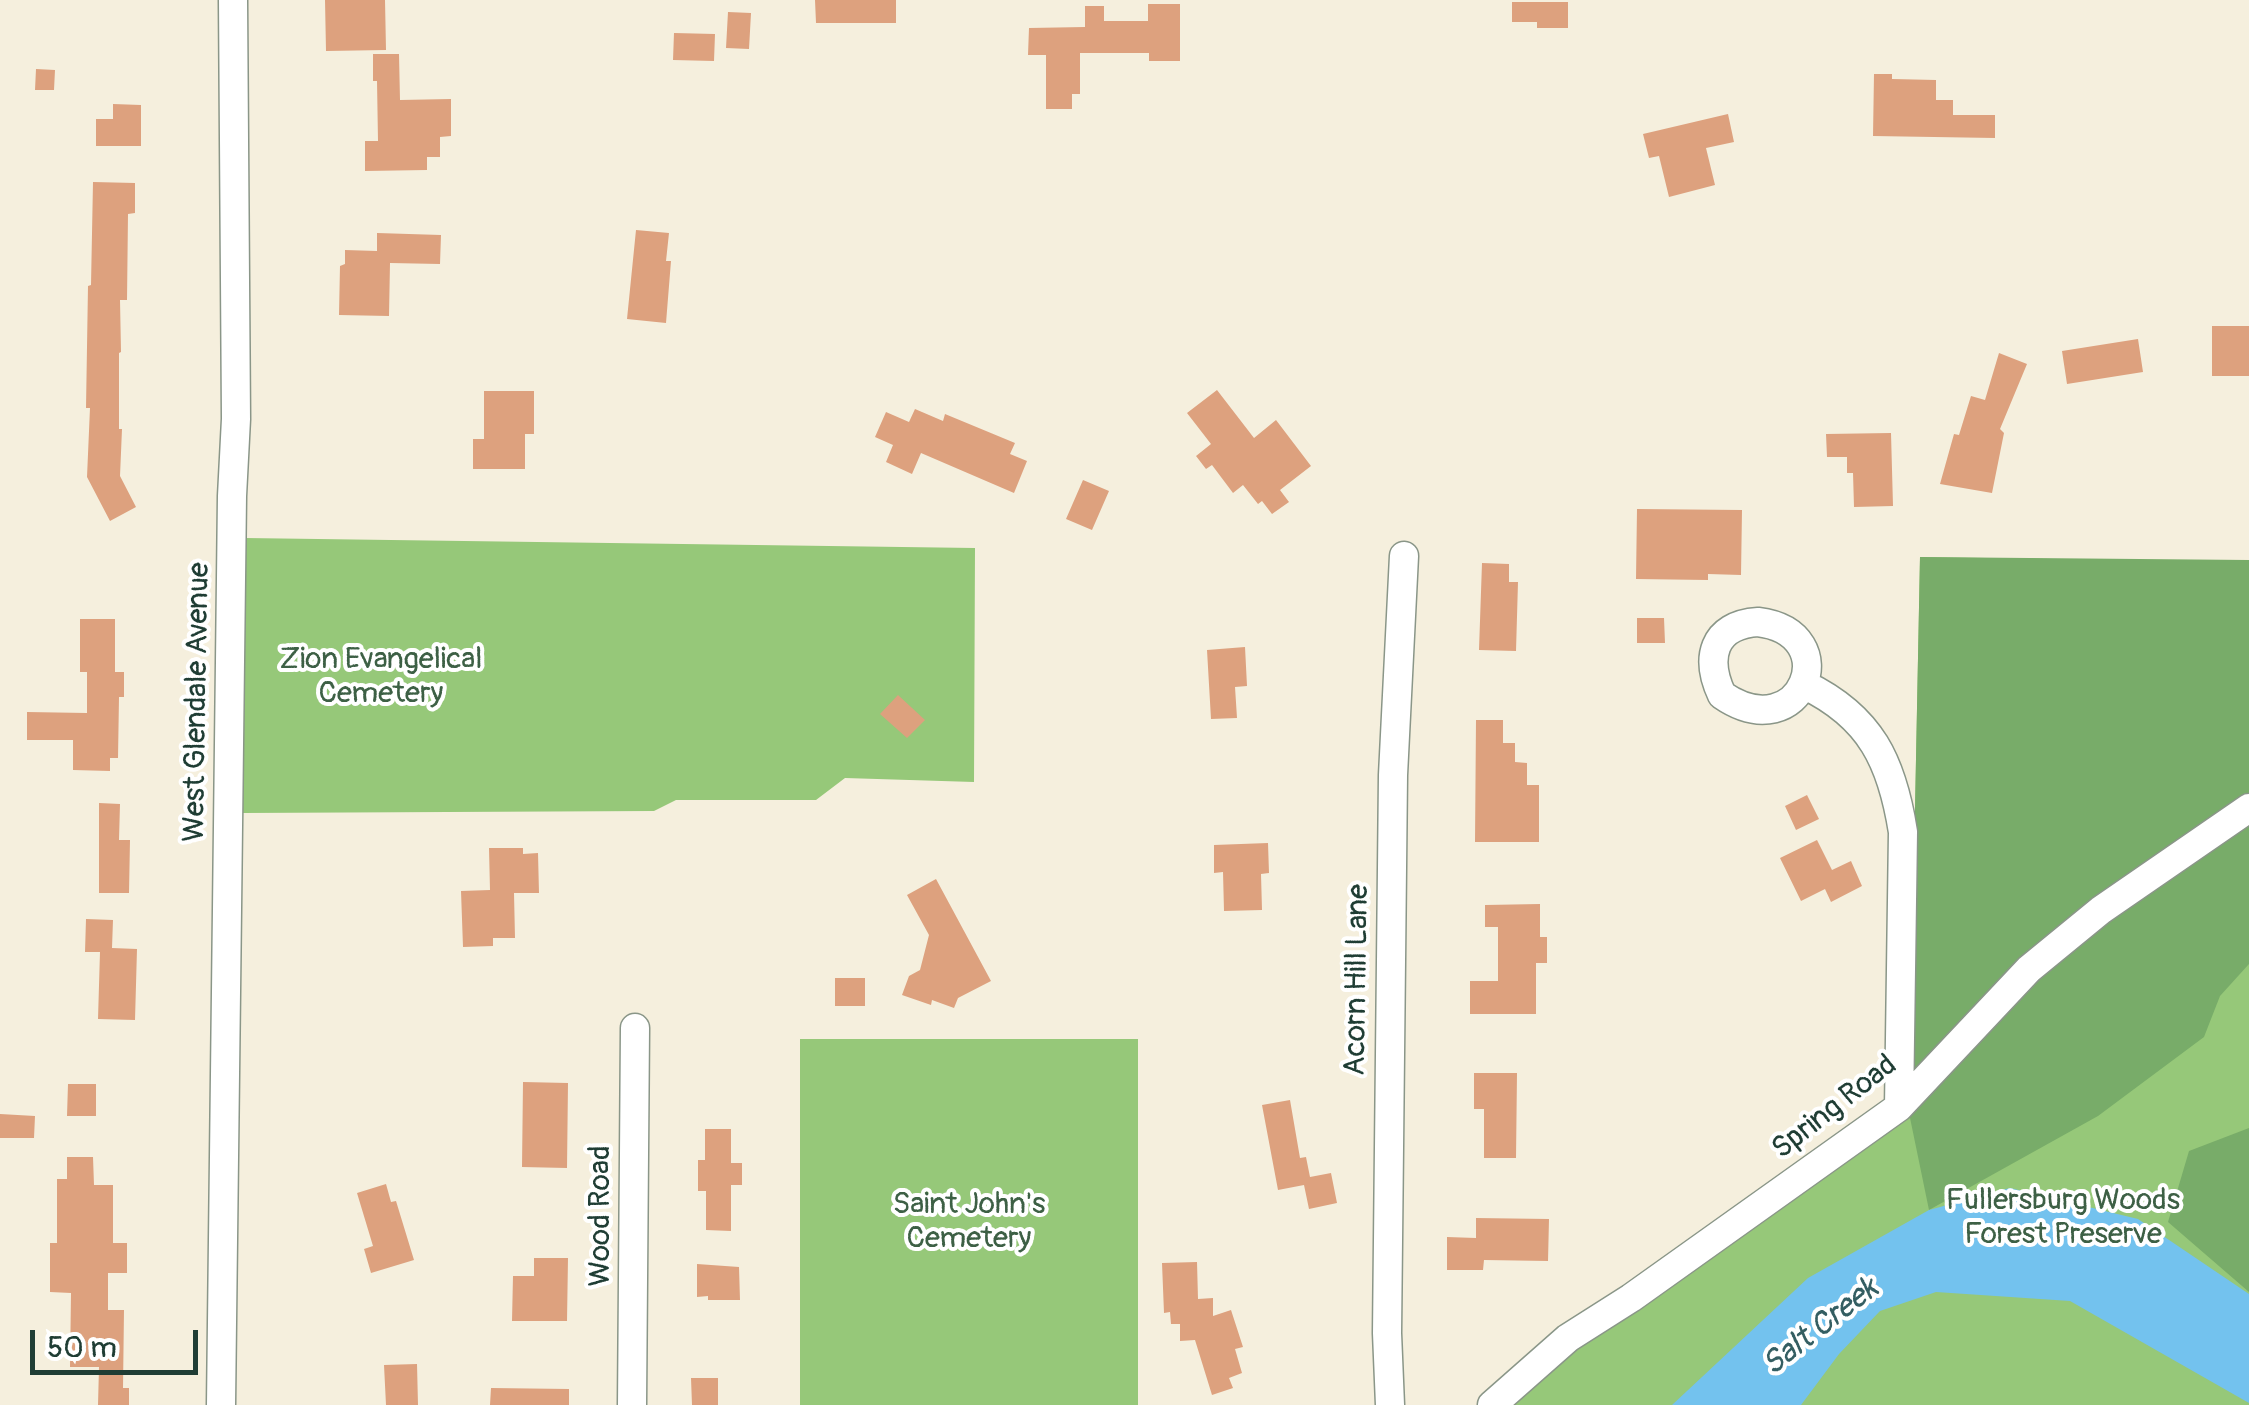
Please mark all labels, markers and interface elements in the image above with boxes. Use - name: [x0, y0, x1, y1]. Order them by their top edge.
- street label: West Glendale Avenue: [178, 562, 218, 842]
- park label: Zion Evangelical Cemetery: [280, 642, 482, 712]
- street label: Acorn Hill Lane: [1338, 884, 1378, 1076]
- street label: Spring Road: [1766, 1048, 1904, 1168]
- street label: Wood Road: [583, 1145, 619, 1287]
- park label: Fullersburg Woods Forest Preserve: [1946, 1183, 2180, 1254]
- park label: Saint John's Cemetery: [893, 1187, 1045, 1258]
- water label: Salt Creek: [1755, 1271, 1887, 1385]
- scale bar: [35, 1310, 202, 1372]
- text: 50 m: [47, 1329, 117, 1366]

